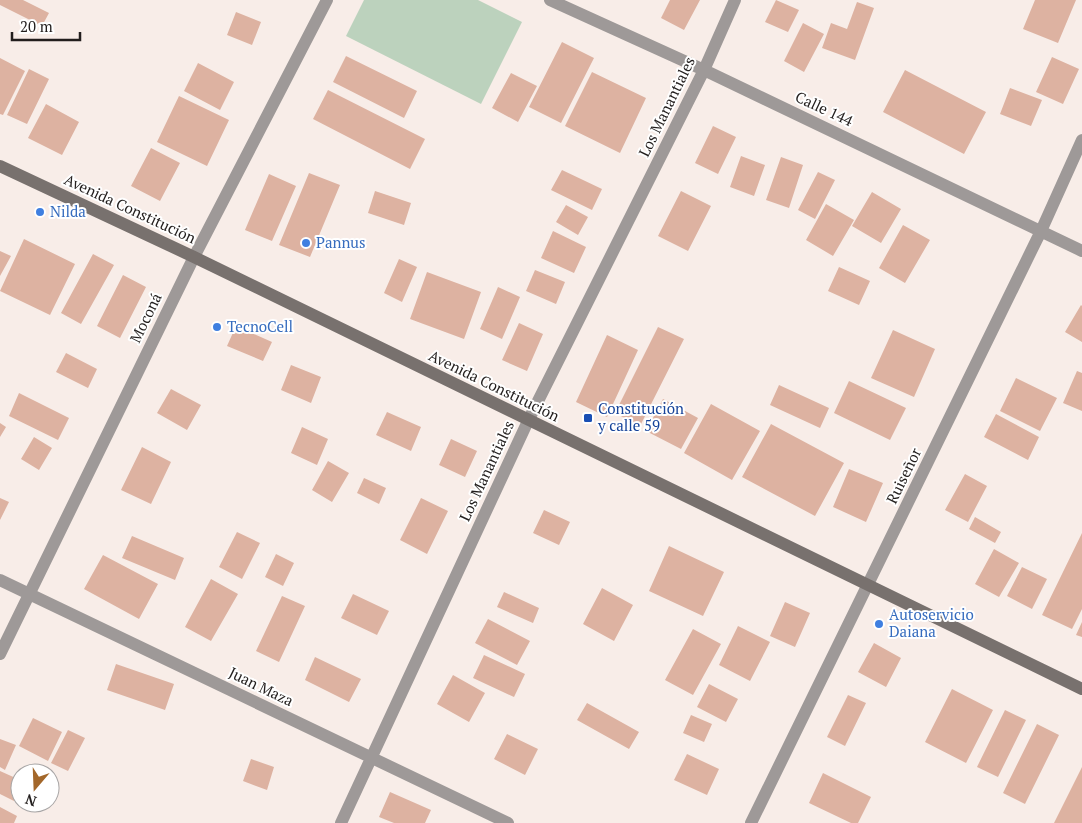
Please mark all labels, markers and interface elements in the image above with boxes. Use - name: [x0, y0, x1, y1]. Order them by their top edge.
- scale bar: [12, 10, 80, 42]
- text: 20 m: [20, 16, 53, 36]
- street label: Los Manantiales: [633, 53, 699, 160]
- street label: Calle 144: [792, 86, 856, 130]
- street label: Avenida Constitución: [61, 169, 200, 247]
- place label: Nilda: [50, 201, 86, 221]
- marker: Nilda: [34, 206, 46, 218]
- place label: Pannus: [316, 232, 365, 252]
- marker: Pannus: [300, 237, 312, 249]
- street label: Moconá: [125, 289, 166, 346]
- place label: TecnoCell: [227, 316, 293, 336]
- marker: TecnoCell: [211, 321, 223, 333]
- street label: Avenida Constitución: [426, 345, 563, 425]
- place label: Constitución y calle 59: [597, 398, 684, 435]
- marker: Constitución y calle 59: [582, 412, 594, 424]
- street label: Los Manantiales: [454, 417, 518, 524]
- street label: Ruiseñor: [881, 444, 925, 507]
- place label: Autoservicio Daiana: [889, 604, 974, 641]
- marker: Autoservicio Daiana: [873, 618, 885, 630]
- street label: Juan Maza: [226, 662, 297, 710]
- north arrow: [10, 763, 60, 813]
- text: N: [22, 790, 39, 811]

